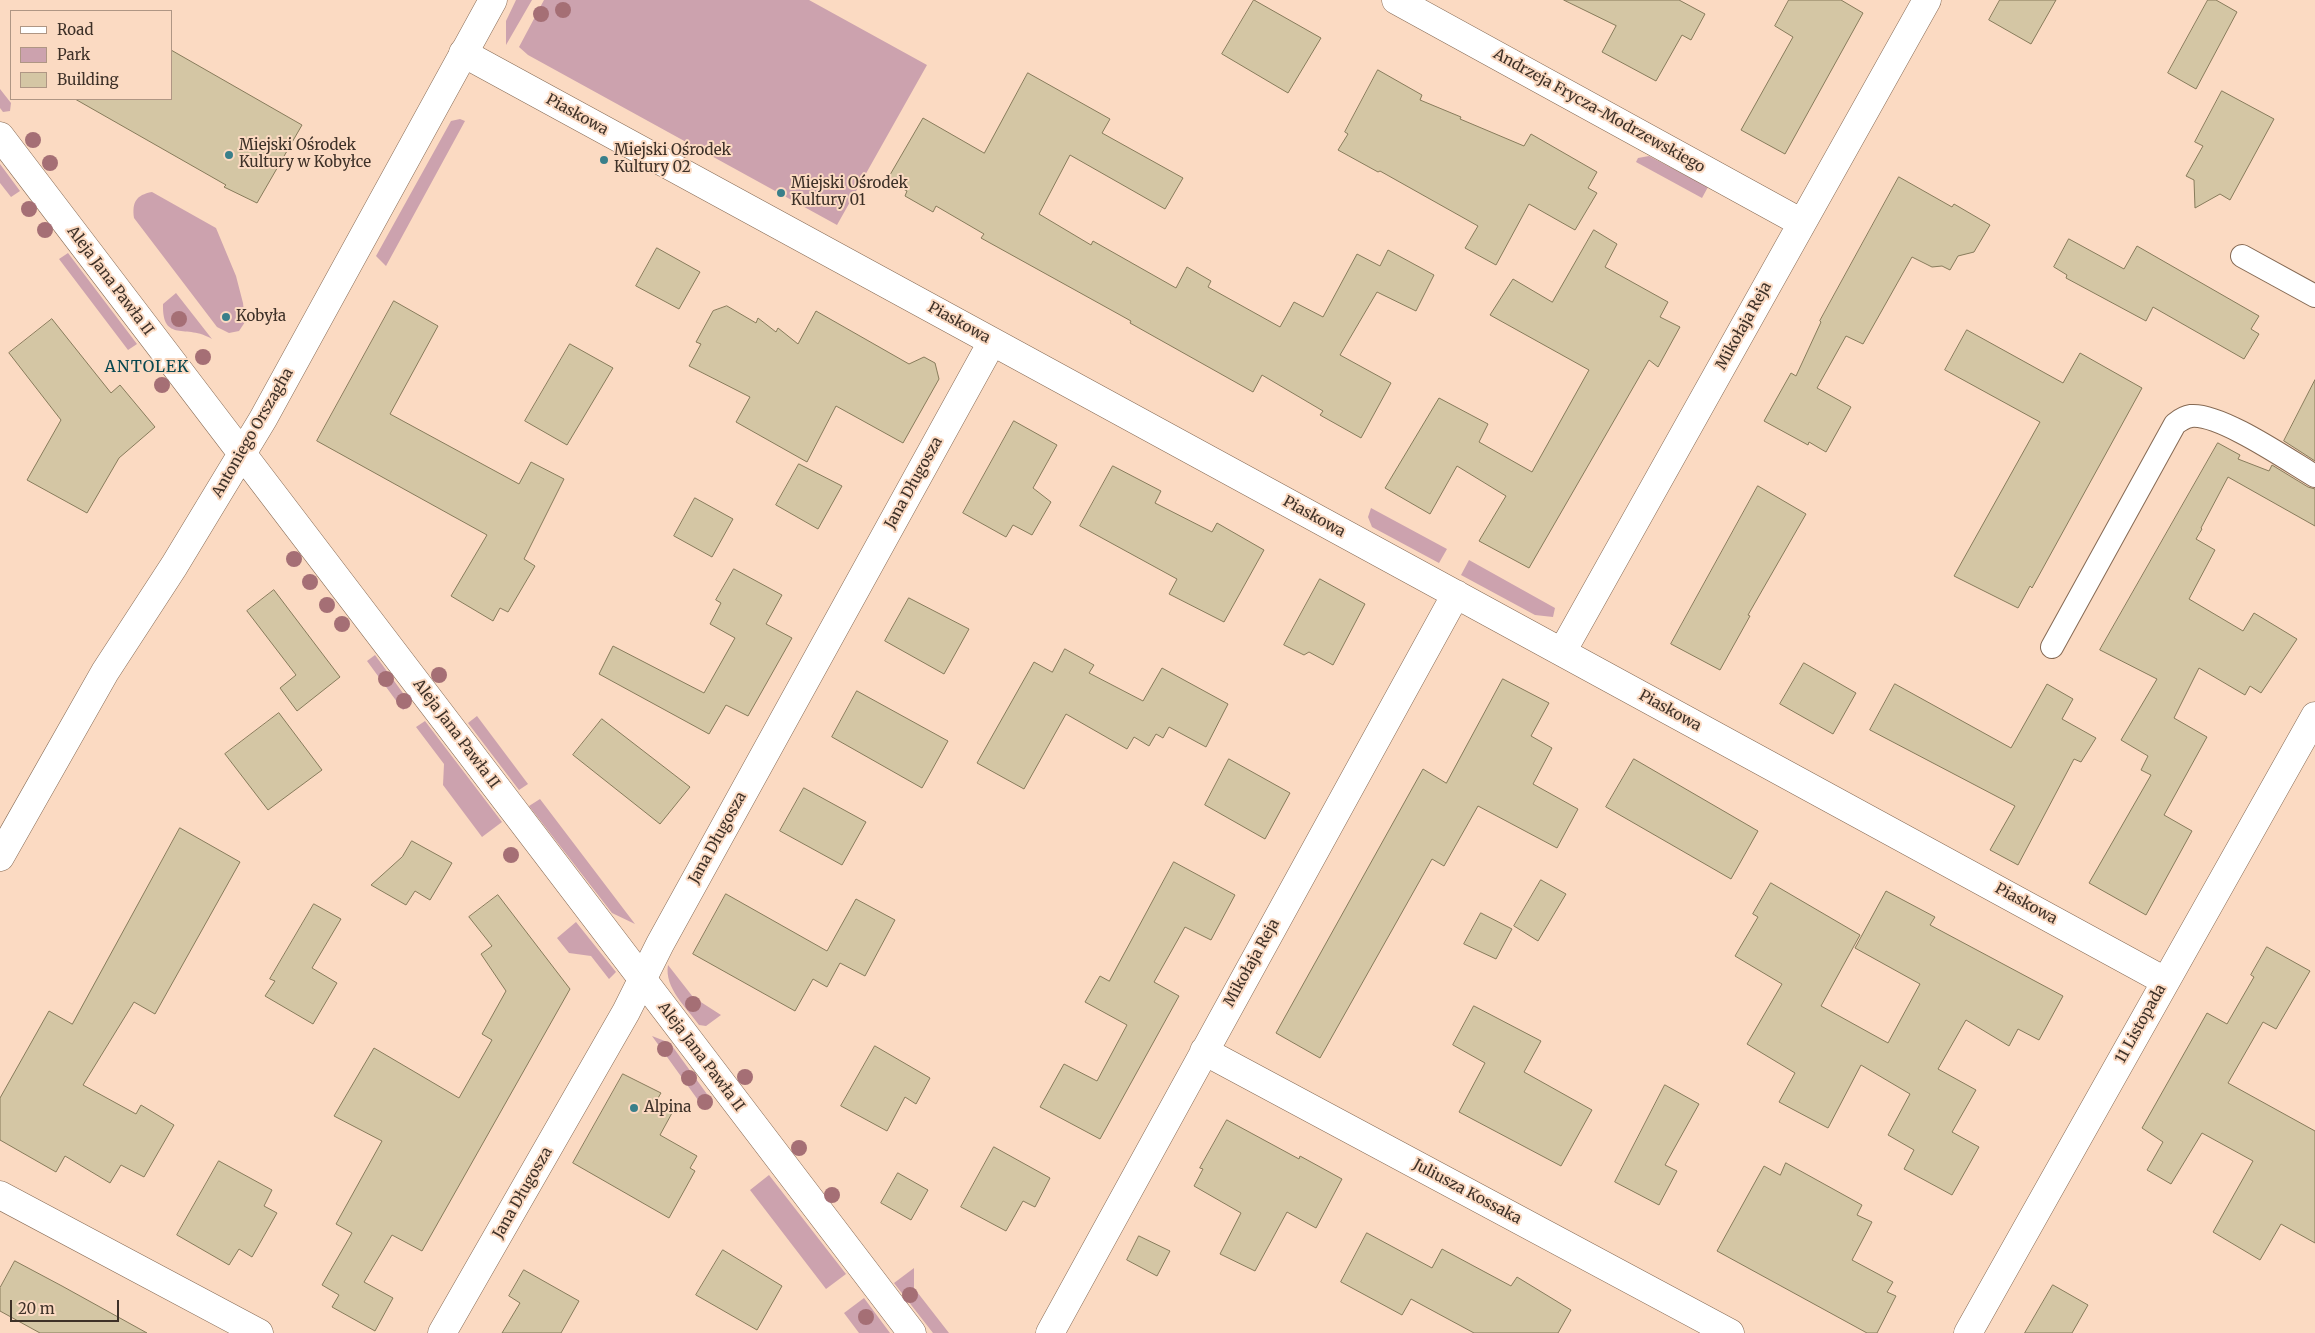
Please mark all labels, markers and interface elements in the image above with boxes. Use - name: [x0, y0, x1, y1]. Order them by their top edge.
- legend: [10, 10, 172, 100]
- text: Road: [57, 20, 93, 39]
- text: Park: [57, 45, 90, 64]
- street label: Andrzeja Frycza-Modrzewskiego: [1490, 45, 1708, 177]
- text: Building: [57, 70, 119, 89]
- street label: Piaskowa: [543, 91, 611, 139]
- place label: Miejski Ośrodek Kultury w Kobyłce: [239, 137, 371, 172]
- place label: Miejski Ośrodek Kultury 02: [614, 142, 731, 177]
- marker: Miejski Ośrodek Kultury w Kobyłce: [223, 149, 235, 161]
- marker: Miejski Ośrodek Kultury 02: [598, 154, 610, 166]
- place label: Miejski Ośrodek Kultury 01: [791, 175, 908, 210]
- marker: Miejski Ośrodek Kultury 01: [775, 187, 787, 199]
- street label: Aleja Jana Pawła II: [63, 223, 157, 339]
- street label: Mikołaja Reja: [1712, 279, 1776, 373]
- street label: Piaskowa: [925, 299, 993, 347]
- place label: Kobyła: [236, 308, 286, 326]
- marker: Kobyła: [220, 311, 232, 323]
- district label: ANTOLEK: [104, 357, 190, 377]
- street label: Antoniego Orszagha: [209, 365, 297, 501]
- street label: Jana Długosza: [881, 434, 947, 532]
- street label: Piaskowa: [1280, 493, 1348, 541]
- street label: Aleja Jana Pawła II: [409, 676, 503, 792]
- street label: Piaskowa: [1636, 687, 1704, 735]
- street label: Jana Długosza: [685, 789, 751, 887]
- street label: Piaskowa: [1992, 880, 2060, 928]
- street label: Mikołaja Reja: [1220, 916, 1284, 1010]
- street label: 11 Listopada: [2112, 982, 2170, 1066]
- street label: Aleja Jana Pawła II: [654, 999, 748, 1115]
- place label: Alpina: [644, 1099, 691, 1117]
- marker: Alpina: [628, 1102, 640, 1114]
- street label: Jana Długosza: [490, 1144, 556, 1242]
- street label: Juliusza Kossaka: [1410, 1156, 1524, 1228]
- scale bar: [12, 1290, 121, 1322]
- text: 20 m: [18, 1299, 55, 1318]

